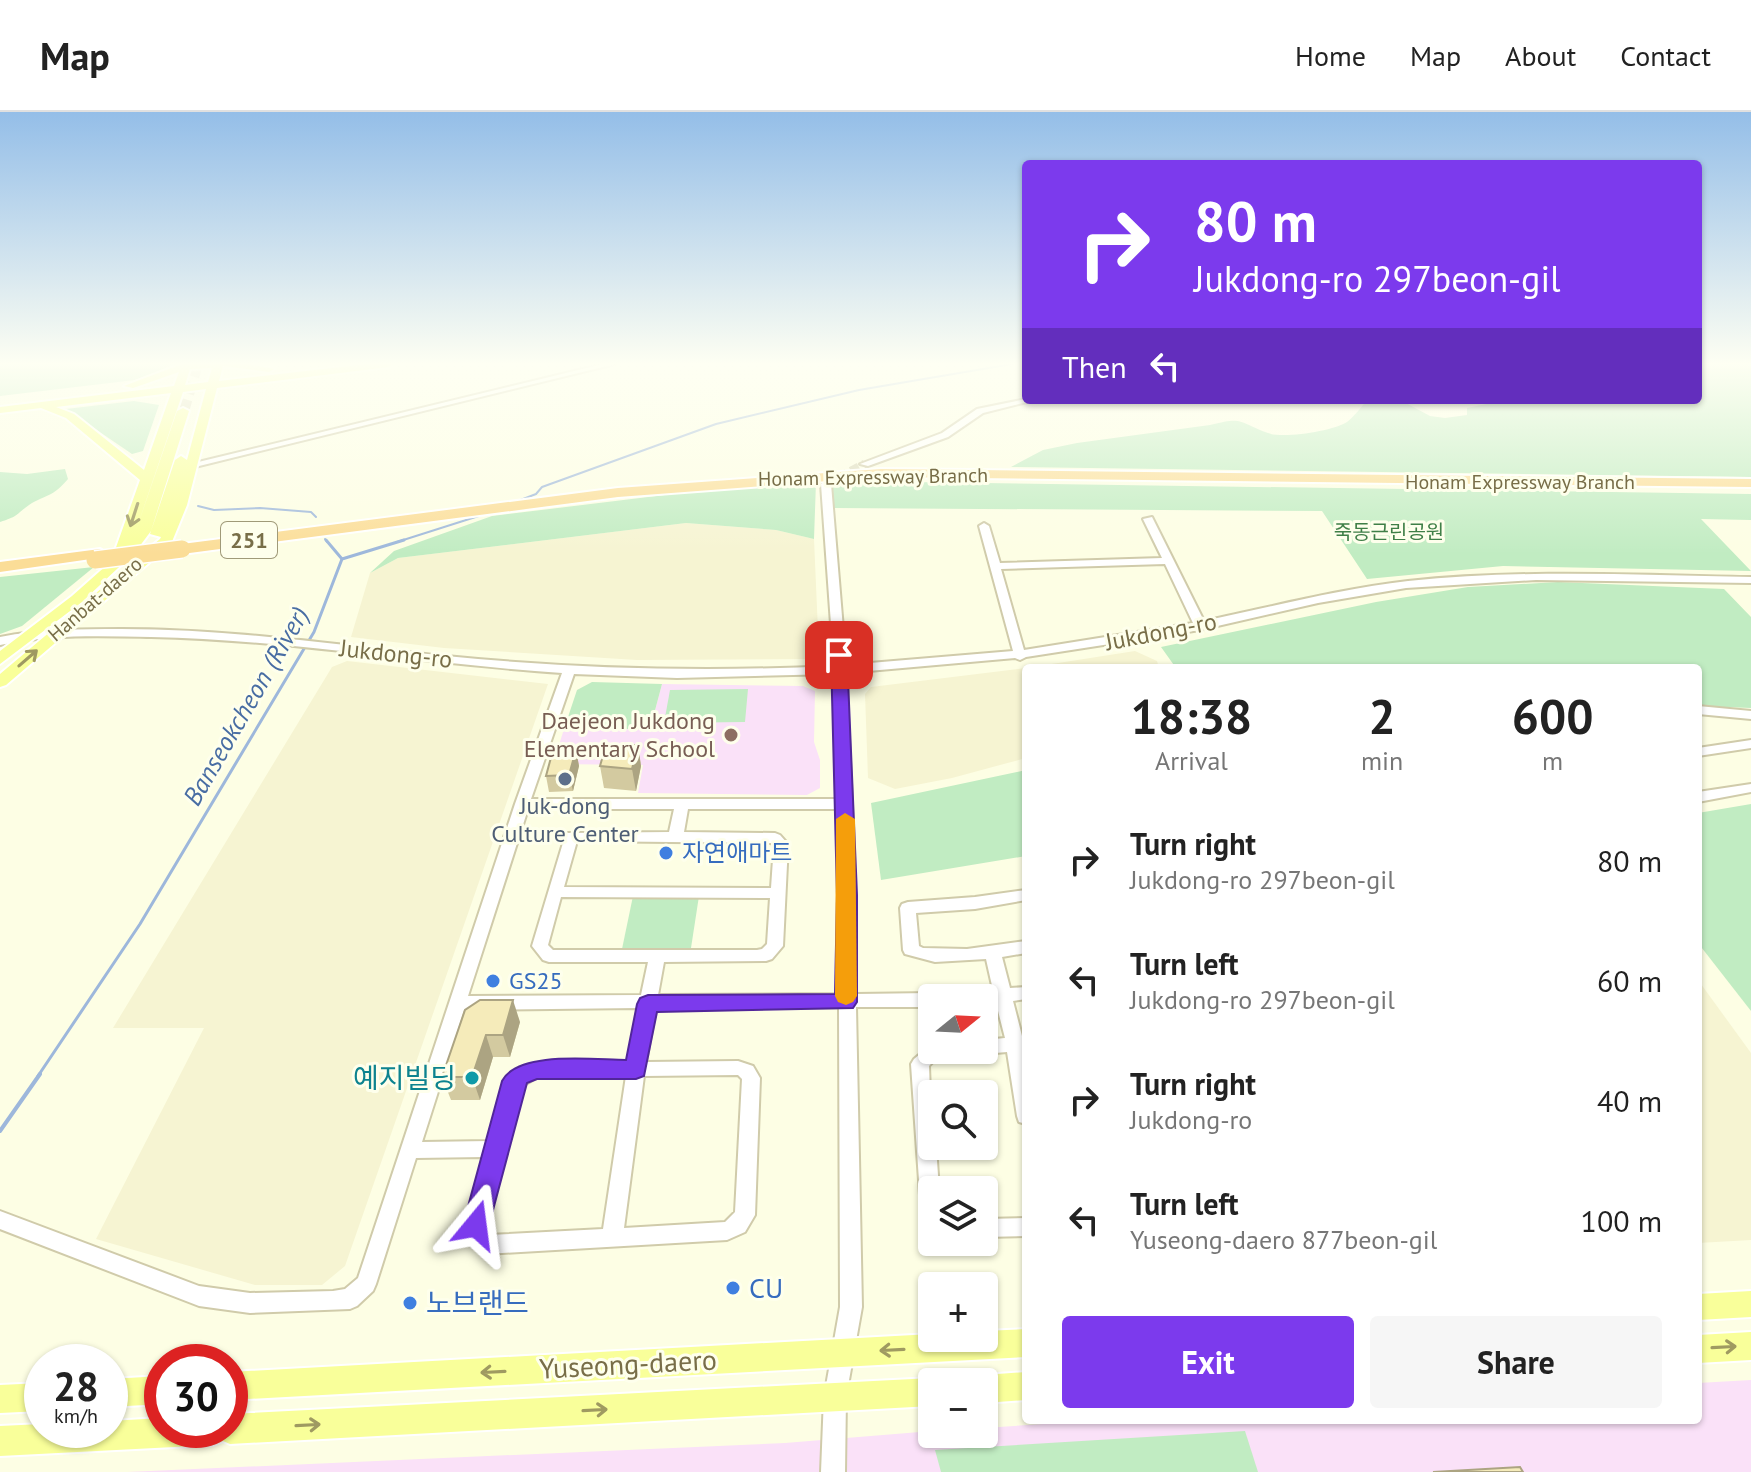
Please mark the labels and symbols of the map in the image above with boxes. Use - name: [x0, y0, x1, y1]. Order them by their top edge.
- street label: Honam Expressway Branch: [758, 462, 988, 492]
- street label: Honam Expressway Branch: [1405, 469, 1635, 495]
- one-way arrow: [125, 502, 140, 527]
- park label: 죽동근린공원: [1334, 519, 1444, 545]
- road number: 251: [221, 522, 277, 558]
- street label: Hanbat-daero: [42, 551, 148, 647]
- water label: Banseokcheon (River): [175, 601, 316, 811]
- street label: Jukdong-ro: [1102, 606, 1219, 658]
- pin: [805, 621, 873, 689]
- street label: Jukdong-ro: [337, 632, 454, 675]
- one-way arrow: [17, 649, 38, 667]
- place label: Daejeon Jukdong Elementary School: [524, 705, 715, 764]
- marker: Daejeon Jukdong Elementary School: [722, 726, 740, 744]
- marker: Juk-dong Culture Center: [556, 770, 574, 788]
- place label: Juk-dong Culture Center: [491, 790, 639, 849]
- place label: 자연애마트: [682, 837, 792, 868]
- marker: 자연애마트: [657, 844, 675, 862]
- place label: GS25: [509, 965, 563, 996]
- marker: GS25: [484, 972, 502, 990]
- north arrow: [918, 984, 998, 1064]
- place label: 예지빌딩: [353, 1059, 456, 1096]
- marker: 예지빌딩: [463, 1069, 481, 1087]
- position arrow: [434, 1183, 518, 1267]
- place label: CU: [749, 1269, 783, 1306]
- marker: CU: [724, 1279, 742, 1297]
- place label: 노브랜드: [426, 1284, 529, 1321]
- marker: 노브랜드: [401, 1294, 419, 1312]
- street label: Yuseong-daero: [538, 1340, 718, 1387]
- one-way arrow: [1711, 1340, 1737, 1355]
- one-way arrow: [879, 1343, 906, 1358]
- speed limit sign: 30: [144, 1344, 248, 1448]
- one-way arrow: [480, 1365, 507, 1380]
- one-way arrow: [582, 1402, 608, 1417]
- one-way arrow: [294, 1417, 321, 1432]

